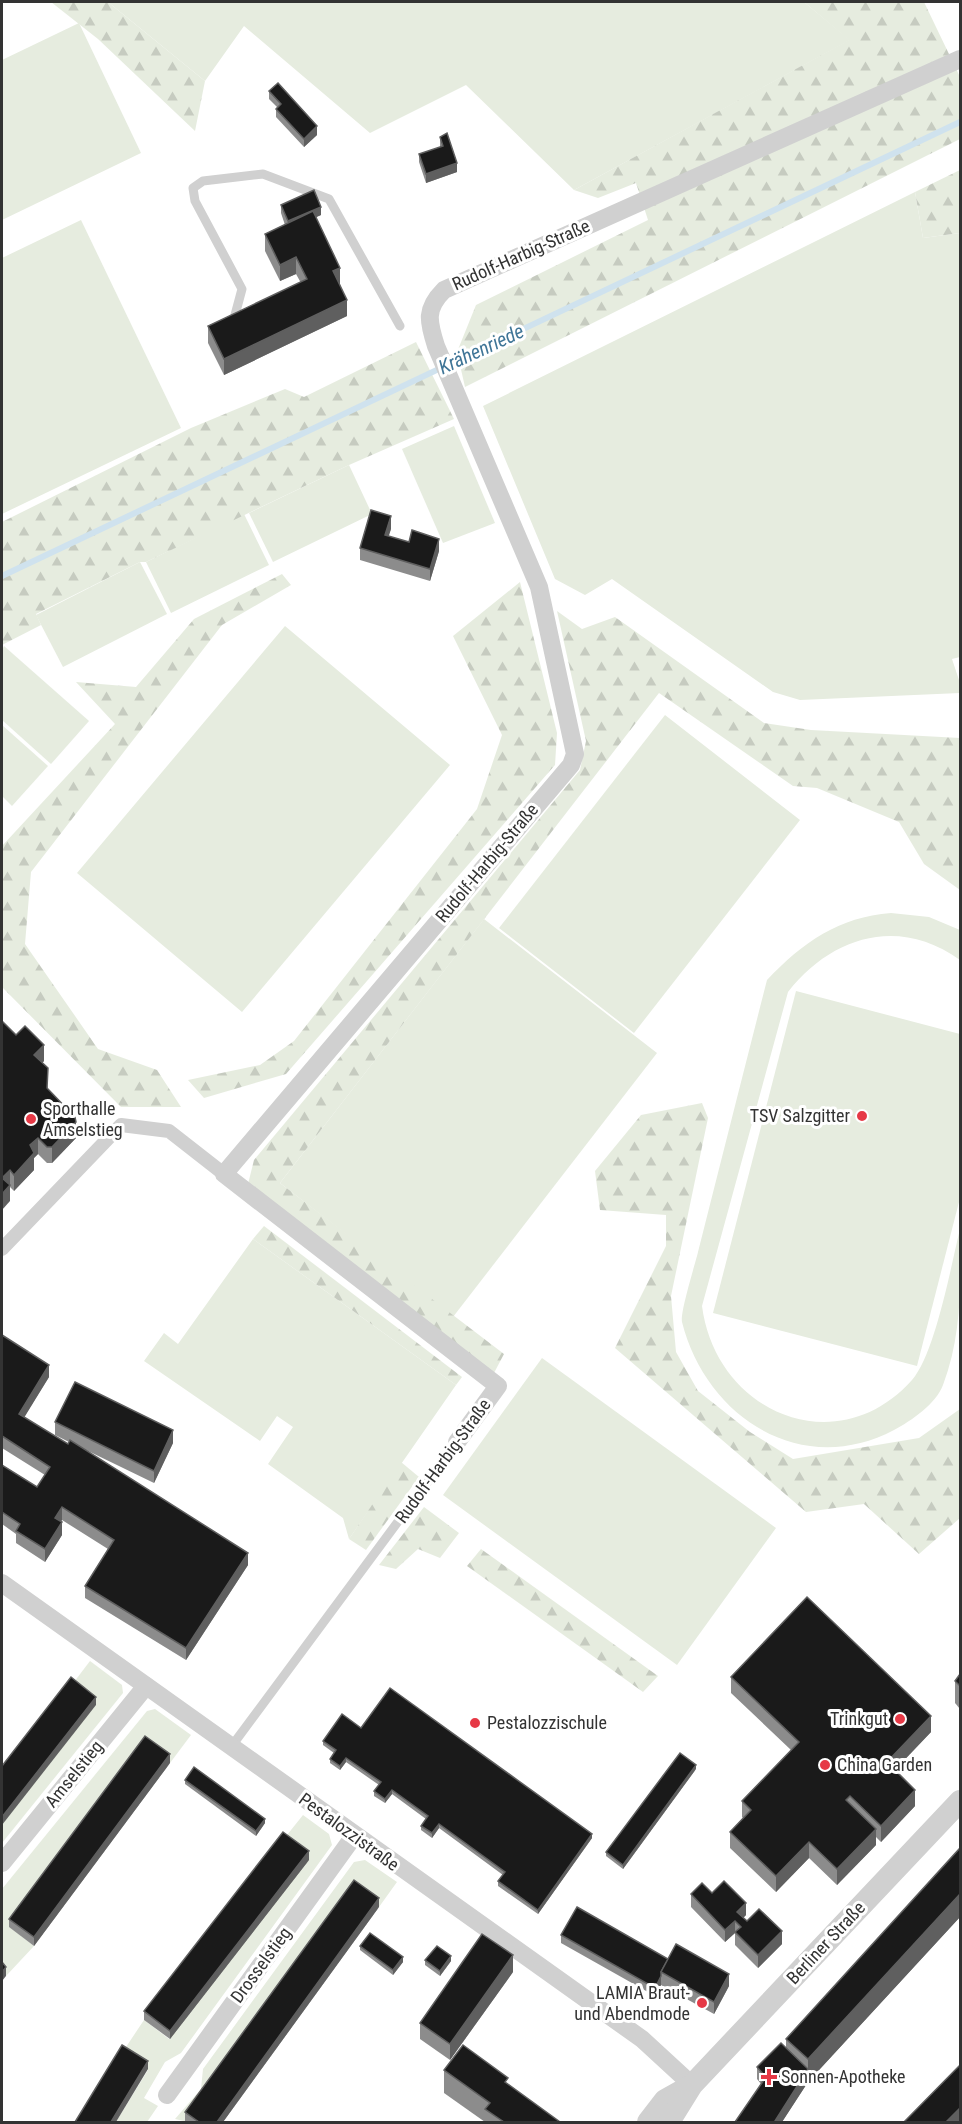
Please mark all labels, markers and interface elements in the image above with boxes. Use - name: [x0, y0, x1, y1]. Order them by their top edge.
- street label: Rudolf-Harbig-Straße: [449, 215, 593, 294]
- water label: Krähenriede: [435, 319, 527, 379]
- street label: Rudolf-Harbig-Straße: [431, 799, 542, 926]
- place label: Sporthalle Amselstieg: [43, 1098, 123, 1140]
- place label: TSV Salzgitter: [750, 1105, 851, 1126]
- marker: TSV Salzgitter: [855, 1109, 869, 1123]
- marker: Sporthalle Amselstieg: [24, 1112, 38, 1126]
- street label: Rudolf-Harbig-Straße: [390, 1395, 495, 1527]
- place label: Trinkgut: [830, 1708, 888, 1729]
- place label: Pestalozzischule: [487, 1712, 607, 1733]
- marker: Trinkgut: [893, 1712, 907, 1726]
- marker: Pestalozzischule: [468, 1716, 482, 1730]
- street label: Amselstieg: [40, 1736, 107, 1811]
- place label: China Garden: [837, 1754, 932, 1775]
- marker: China Garden: [818, 1758, 832, 1772]
- street label: Pestalozzistraße: [295, 1788, 403, 1875]
- street label: Berliner Straße: [782, 1897, 869, 1988]
- street label: Drosselstieg: [226, 1923, 295, 2007]
- place label: LAMIA Braut- und Abendmode: [574, 1982, 691, 2024]
- marker: LAMIA Braut- und Abendmode: [695, 1996, 709, 2010]
- place label: Sonnen-Apotheke: [781, 2066, 906, 2087]
- marker: Sonnen-Apotheke: [762, 2070, 776, 2084]

